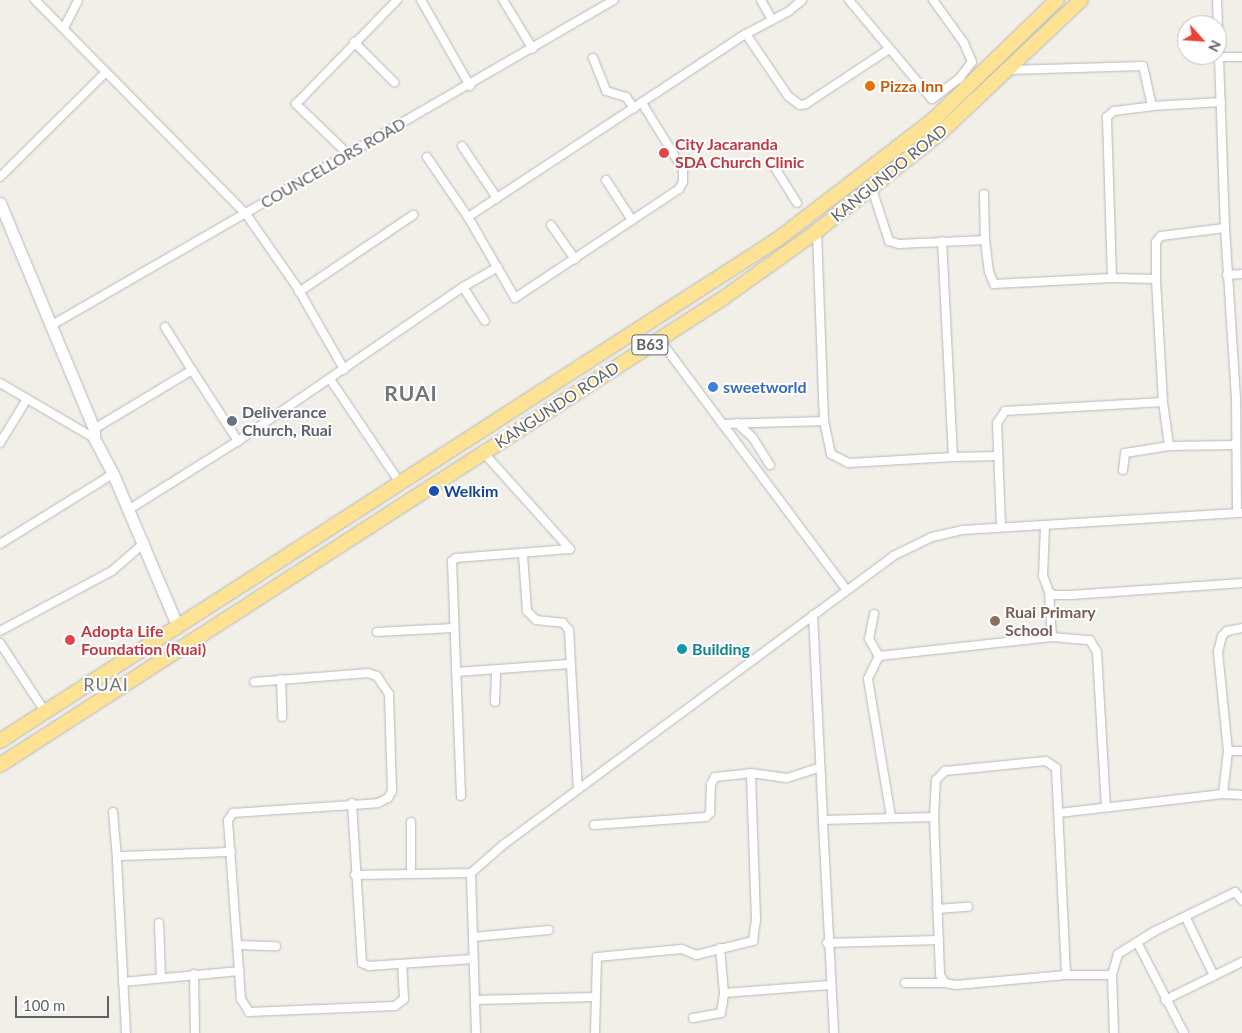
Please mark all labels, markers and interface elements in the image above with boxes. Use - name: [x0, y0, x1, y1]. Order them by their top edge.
- north arrow: [1177, 15, 1227, 65]
- text: N: [1205, 38, 1225, 55]
- place label: Pizza Inn: [880, 76, 943, 96]
- marker: Pizza Inn: [864, 80, 876, 92]
- street label: COUNCELLORS ROAD: [257, 114, 409, 212]
- street label: KANGUNDO ROAD: [827, 120, 951, 226]
- place label: City Jacaranda SDA Church Clinic: [675, 134, 805, 172]
- marker: City Jacaranda SDA Church Clinic: [657, 146, 671, 160]
- road number: B63: [631, 332, 669, 358]
- street label: KANGUNDO ROAD: [491, 358, 623, 452]
- place label: sweetworld: [723, 377, 807, 397]
- district label: RUAI: [384, 380, 438, 406]
- marker: sweetworld: [707, 381, 719, 393]
- place label: Deliverance Church, Ruai: [242, 402, 332, 440]
- marker: Deliverance Church, Ruai: [226, 415, 238, 427]
- place label: Welkim: [444, 481, 498, 501]
- marker: Welkim: [428, 485, 440, 497]
- place label: Ruai Primary School: [1005, 602, 1096, 640]
- marker: Ruai Primary School: [989, 615, 1001, 627]
- place label: Adopta Life Foundation (Ruai): [81, 621, 206, 659]
- marker: Adopta Life Foundation (Ruai): [63, 633, 77, 647]
- place label: Building: [692, 639, 750, 659]
- marker: Building: [676, 643, 688, 655]
- district label: RUAI: [83, 673, 129, 695]
- scale bar: [18, 986, 111, 1018]
- text: 100 m: [23, 996, 65, 1014]

